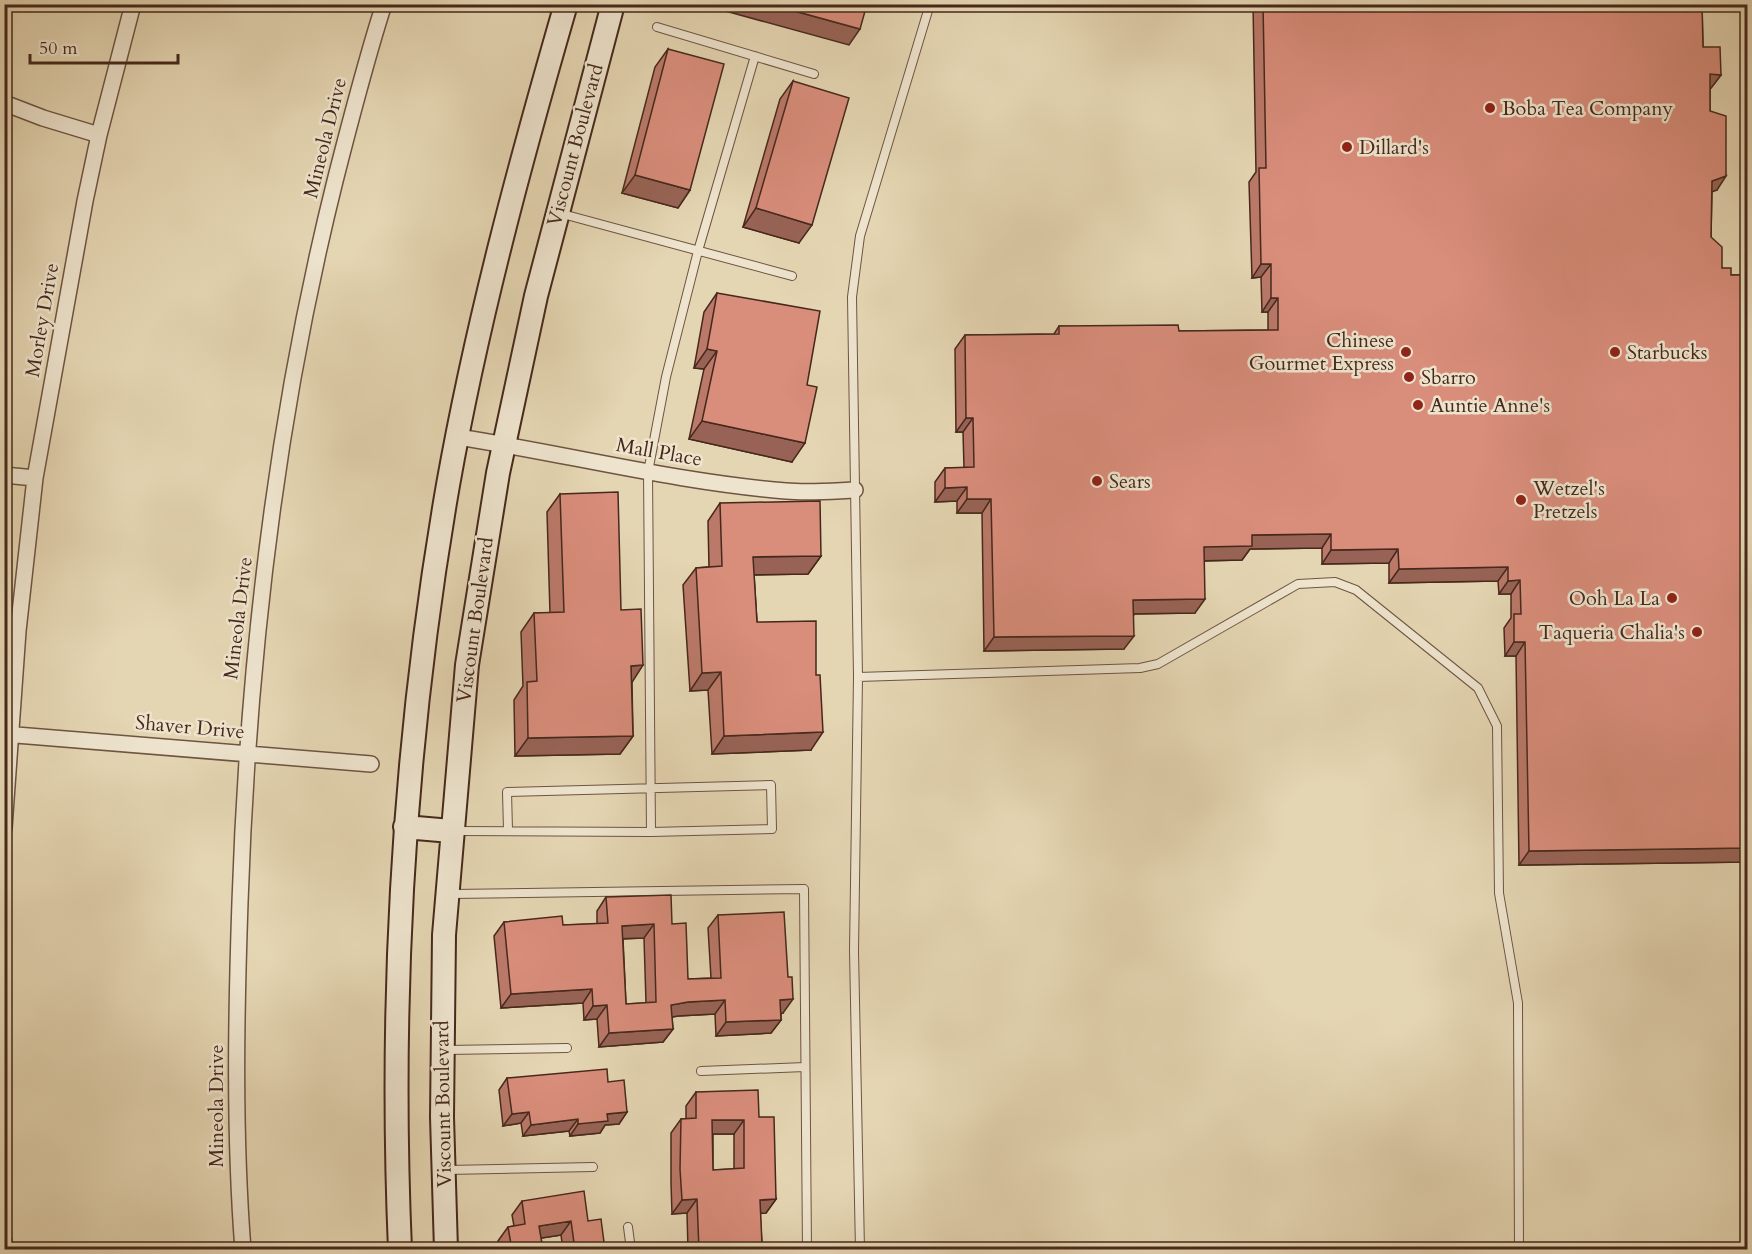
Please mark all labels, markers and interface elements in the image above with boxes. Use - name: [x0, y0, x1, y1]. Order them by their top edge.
- scale bar: [30, 27, 178, 65]
- text: 50 m: [39, 36, 78, 61]
- street label: Viscount Boulevard: [540, 60, 610, 229]
- street label: Mineola Drive: [297, 75, 353, 201]
- place label: Boba Tea Company: [1502, 95, 1674, 122]
- marker: Boba Tea Company: [1483, 101, 1497, 115]
- place label: Dillard's: [1359, 134, 1429, 161]
- marker: Dillard's: [1340, 140, 1354, 154]
- street label: Morley Drive: [19, 261, 65, 379]
- place label: Chinese Gourmet Express: [1249, 327, 1394, 377]
- place label: Starbucks: [1627, 339, 1708, 366]
- marker: Chinese Gourmet Express: [1399, 345, 1413, 359]
- marker: Starbucks: [1608, 345, 1622, 359]
- place label: Sbarro: [1421, 364, 1476, 391]
- marker: Sbarro: [1402, 370, 1416, 384]
- place label: Auntie Anne's: [1430, 392, 1550, 419]
- marker: Auntie Anne's: [1411, 398, 1425, 412]
- street label: Mall Place: [614, 431, 704, 473]
- place label: Sears: [1109, 468, 1151, 495]
- marker: Sears: [1090, 474, 1104, 488]
- place label: Wetzel's Pretzels: [1532, 475, 1605, 525]
- marker: Wetzel's Pretzels: [1514, 493, 1528, 507]
- street label: Viscount Boulevard: [450, 535, 500, 705]
- street label: Mineola Drive: [217, 555, 259, 681]
- place label: Ooh La La: [1569, 585, 1660, 612]
- marker: Ooh La La: [1665, 591, 1679, 605]
- place label: Taqueria Chalia's: [1538, 619, 1685, 646]
- marker: Taqueria Chalia's: [1690, 625, 1704, 639]
- street label: Shaver Drive: [134, 709, 246, 745]
- street label: Viscount Boulevard: [428, 1020, 458, 1188]
- street label: Mineola Drive: [203, 1044, 230, 1168]

